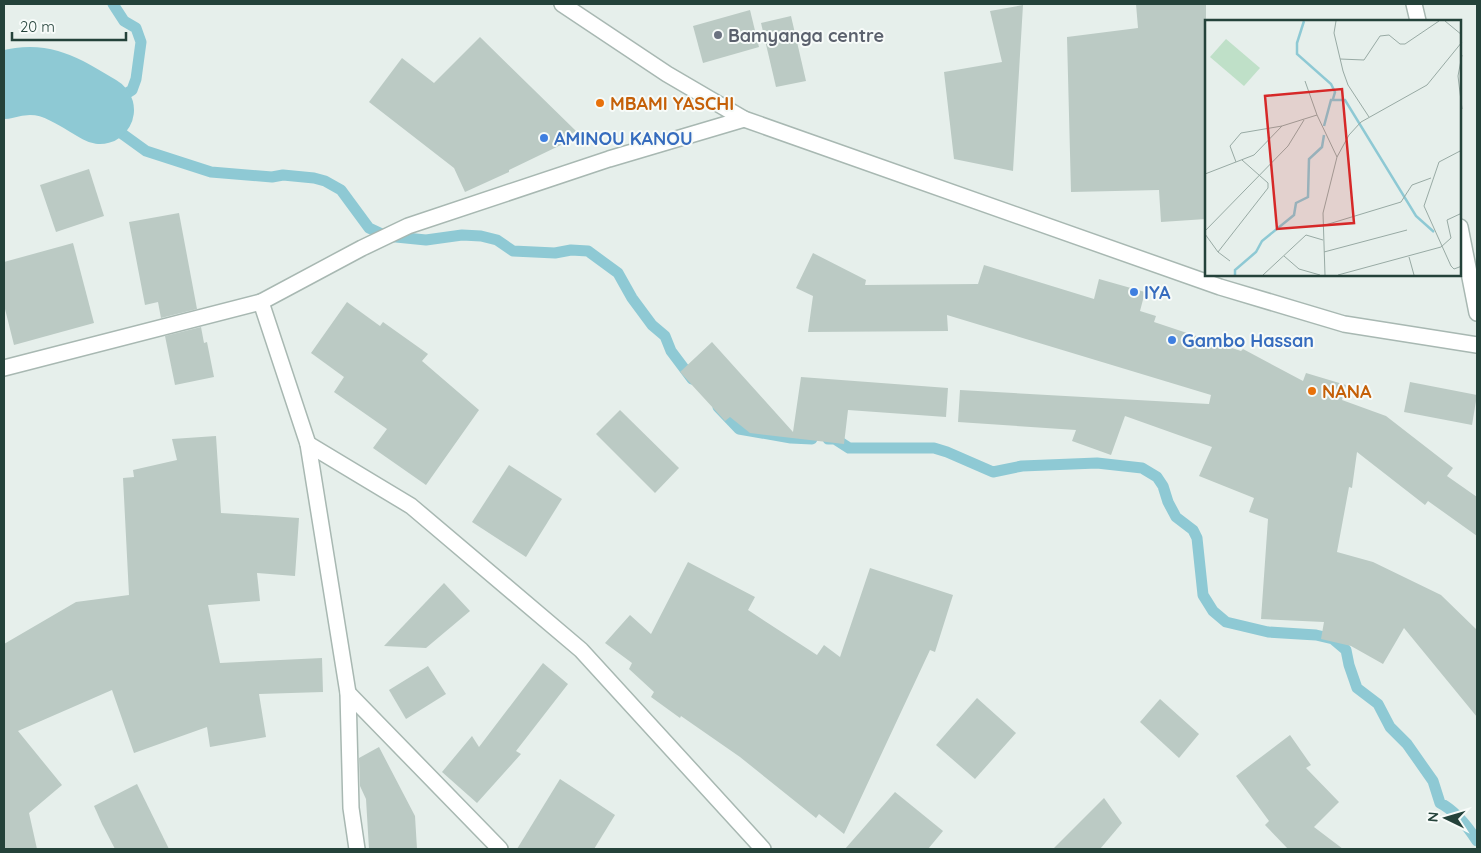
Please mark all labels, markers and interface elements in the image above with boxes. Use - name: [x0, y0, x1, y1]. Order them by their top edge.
- scale bar: [12, 10, 126, 42]
- text: 20 m: [20, 17, 55, 36]
- inset map: [1205, 20, 1461, 276]
- place label: Bamyanga centre: [728, 24, 884, 47]
- marker: Bamyanga centre: [712, 29, 724, 41]
- place label: MBAMI YASCHI: [610, 92, 734, 115]
- marker: MBAMI YASCHI: [594, 97, 606, 109]
- place label: AMINOU KANOU: [554, 127, 693, 150]
- marker: AMINOU KANOU: [538, 132, 550, 144]
- place label: IYA: [1144, 281, 1171, 304]
- marker: IYA: [1128, 286, 1140, 298]
- place label: Gambo Hassan: [1182, 329, 1314, 352]
- marker: Gambo Hassan: [1166, 334, 1178, 346]
- place label: NANA: [1322, 380, 1372, 403]
- marker: NANA: [1306, 385, 1318, 397]
- north arrow: [1421, 793, 1471, 843]
- text: N: [1424, 811, 1442, 823]

